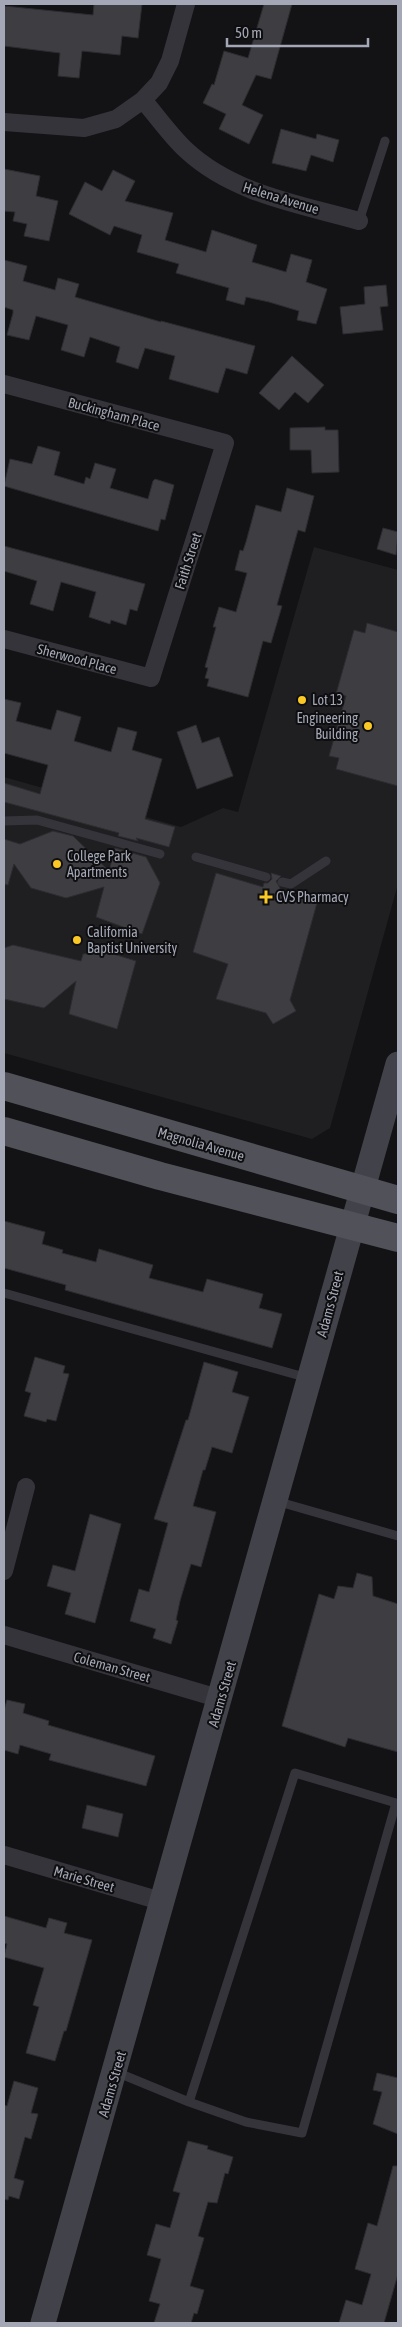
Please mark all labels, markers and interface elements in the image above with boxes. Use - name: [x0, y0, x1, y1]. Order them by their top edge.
- scale bar: [227, 15, 368, 47]
- text: 50 m: [235, 24, 262, 41]
- street label: Helena Avenue: [241, 179, 321, 217]
- street label: Buckingham Place: [66, 394, 162, 434]
- street label: Faith Street: [171, 531, 205, 591]
- street label: Sherwood Place: [35, 641, 119, 677]
- place label: Lot 13: [312, 692, 343, 708]
- marker: Lot 13: [296, 694, 308, 706]
- place label: Engineering Building: [296, 710, 358, 742]
- marker: Engineering Building: [362, 720, 374, 732]
- place label: College Park Apartments: [67, 848, 131, 880]
- marker: College Park Apartments: [51, 858, 63, 870]
- place label: CVS Pharmacy: [276, 889, 349, 905]
- marker: CVS Pharmacy: [260, 891, 272, 903]
- place label: California Baptist University: [87, 924, 178, 956]
- marker: California Baptist University: [71, 934, 83, 946]
- street label: Magnolia Avenue: [156, 1124, 246, 1164]
- street label: Adams Street: [314, 1269, 346, 1339]
- street label: Coleman Street: [72, 1648, 152, 1686]
- street label: Adams Street: [205, 1659, 239, 1729]
- street label: Marie Street: [52, 1863, 116, 1895]
- street label: Adams Street: [95, 2049, 129, 2119]

